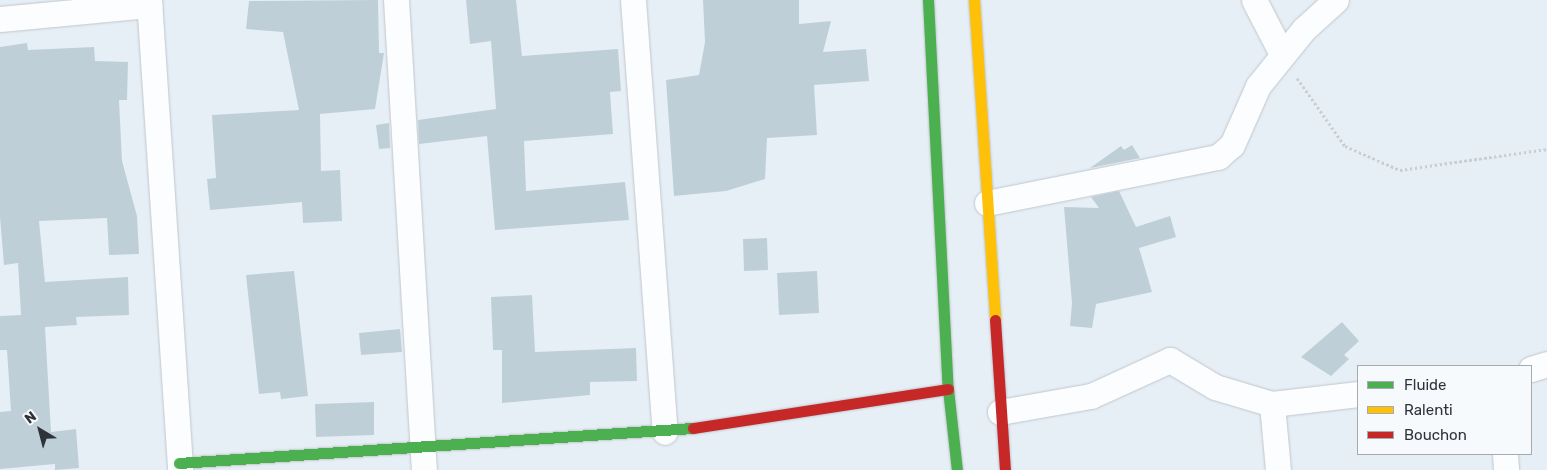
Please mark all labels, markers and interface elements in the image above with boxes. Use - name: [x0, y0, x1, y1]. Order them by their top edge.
- legend: [1357, 365, 1532, 455]
- text: Fluide: [1404, 376, 1446, 394]
- text: Ralenti: [1404, 401, 1453, 419]
- north arrow: [15, 405, 65, 455]
- text: N: [22, 408, 40, 427]
- text: Bouchon: [1404, 426, 1467, 444]

